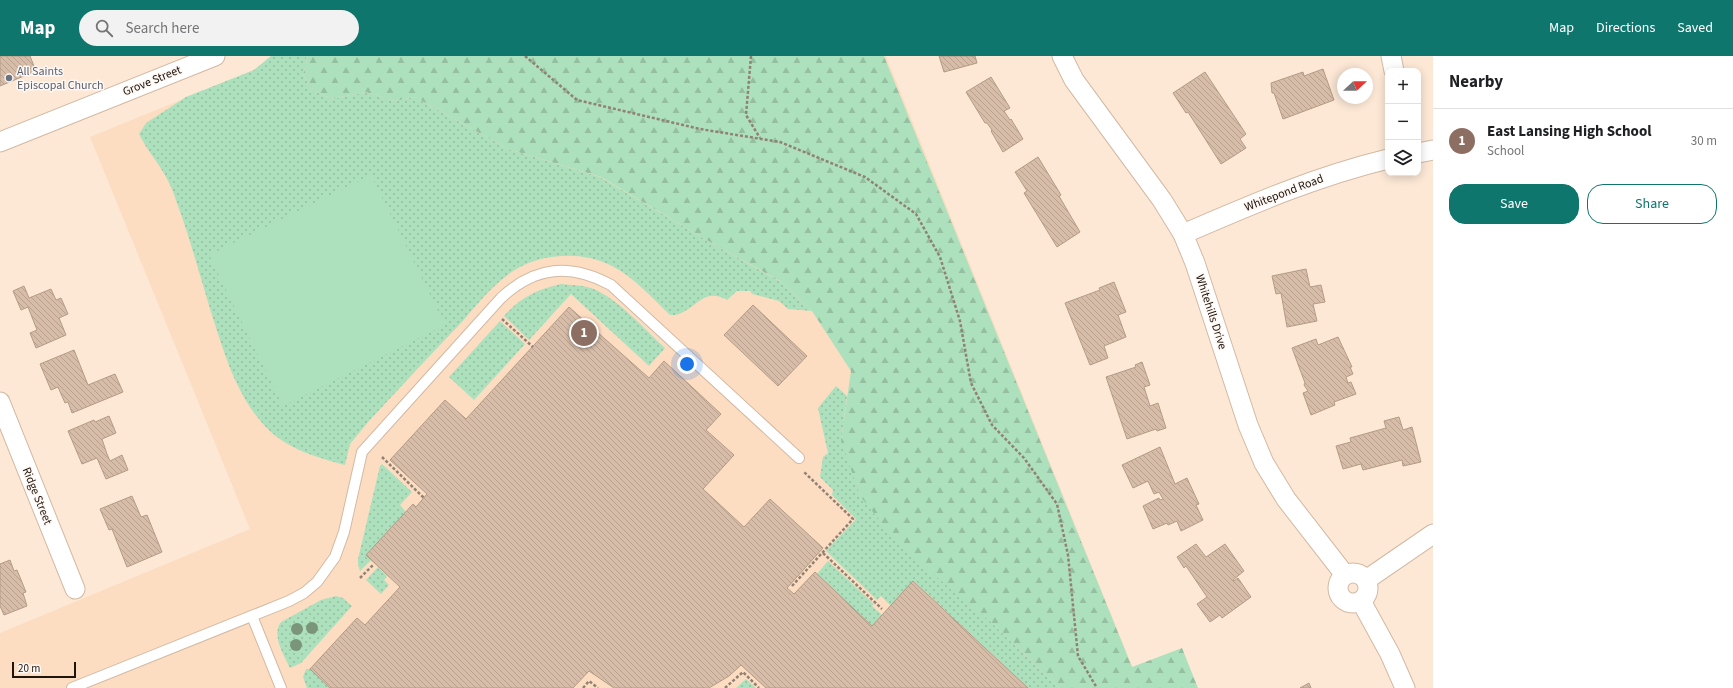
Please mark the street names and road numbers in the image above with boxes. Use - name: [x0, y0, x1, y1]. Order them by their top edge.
- street label: Grove Street: [120, 62, 184, 100]
- street label: Whitepond Road: [1242, 170, 1326, 216]
- street label: Whitehills Drive: [1191, 272, 1231, 352]
- street label: Ridge Street: [18, 465, 56, 527]

